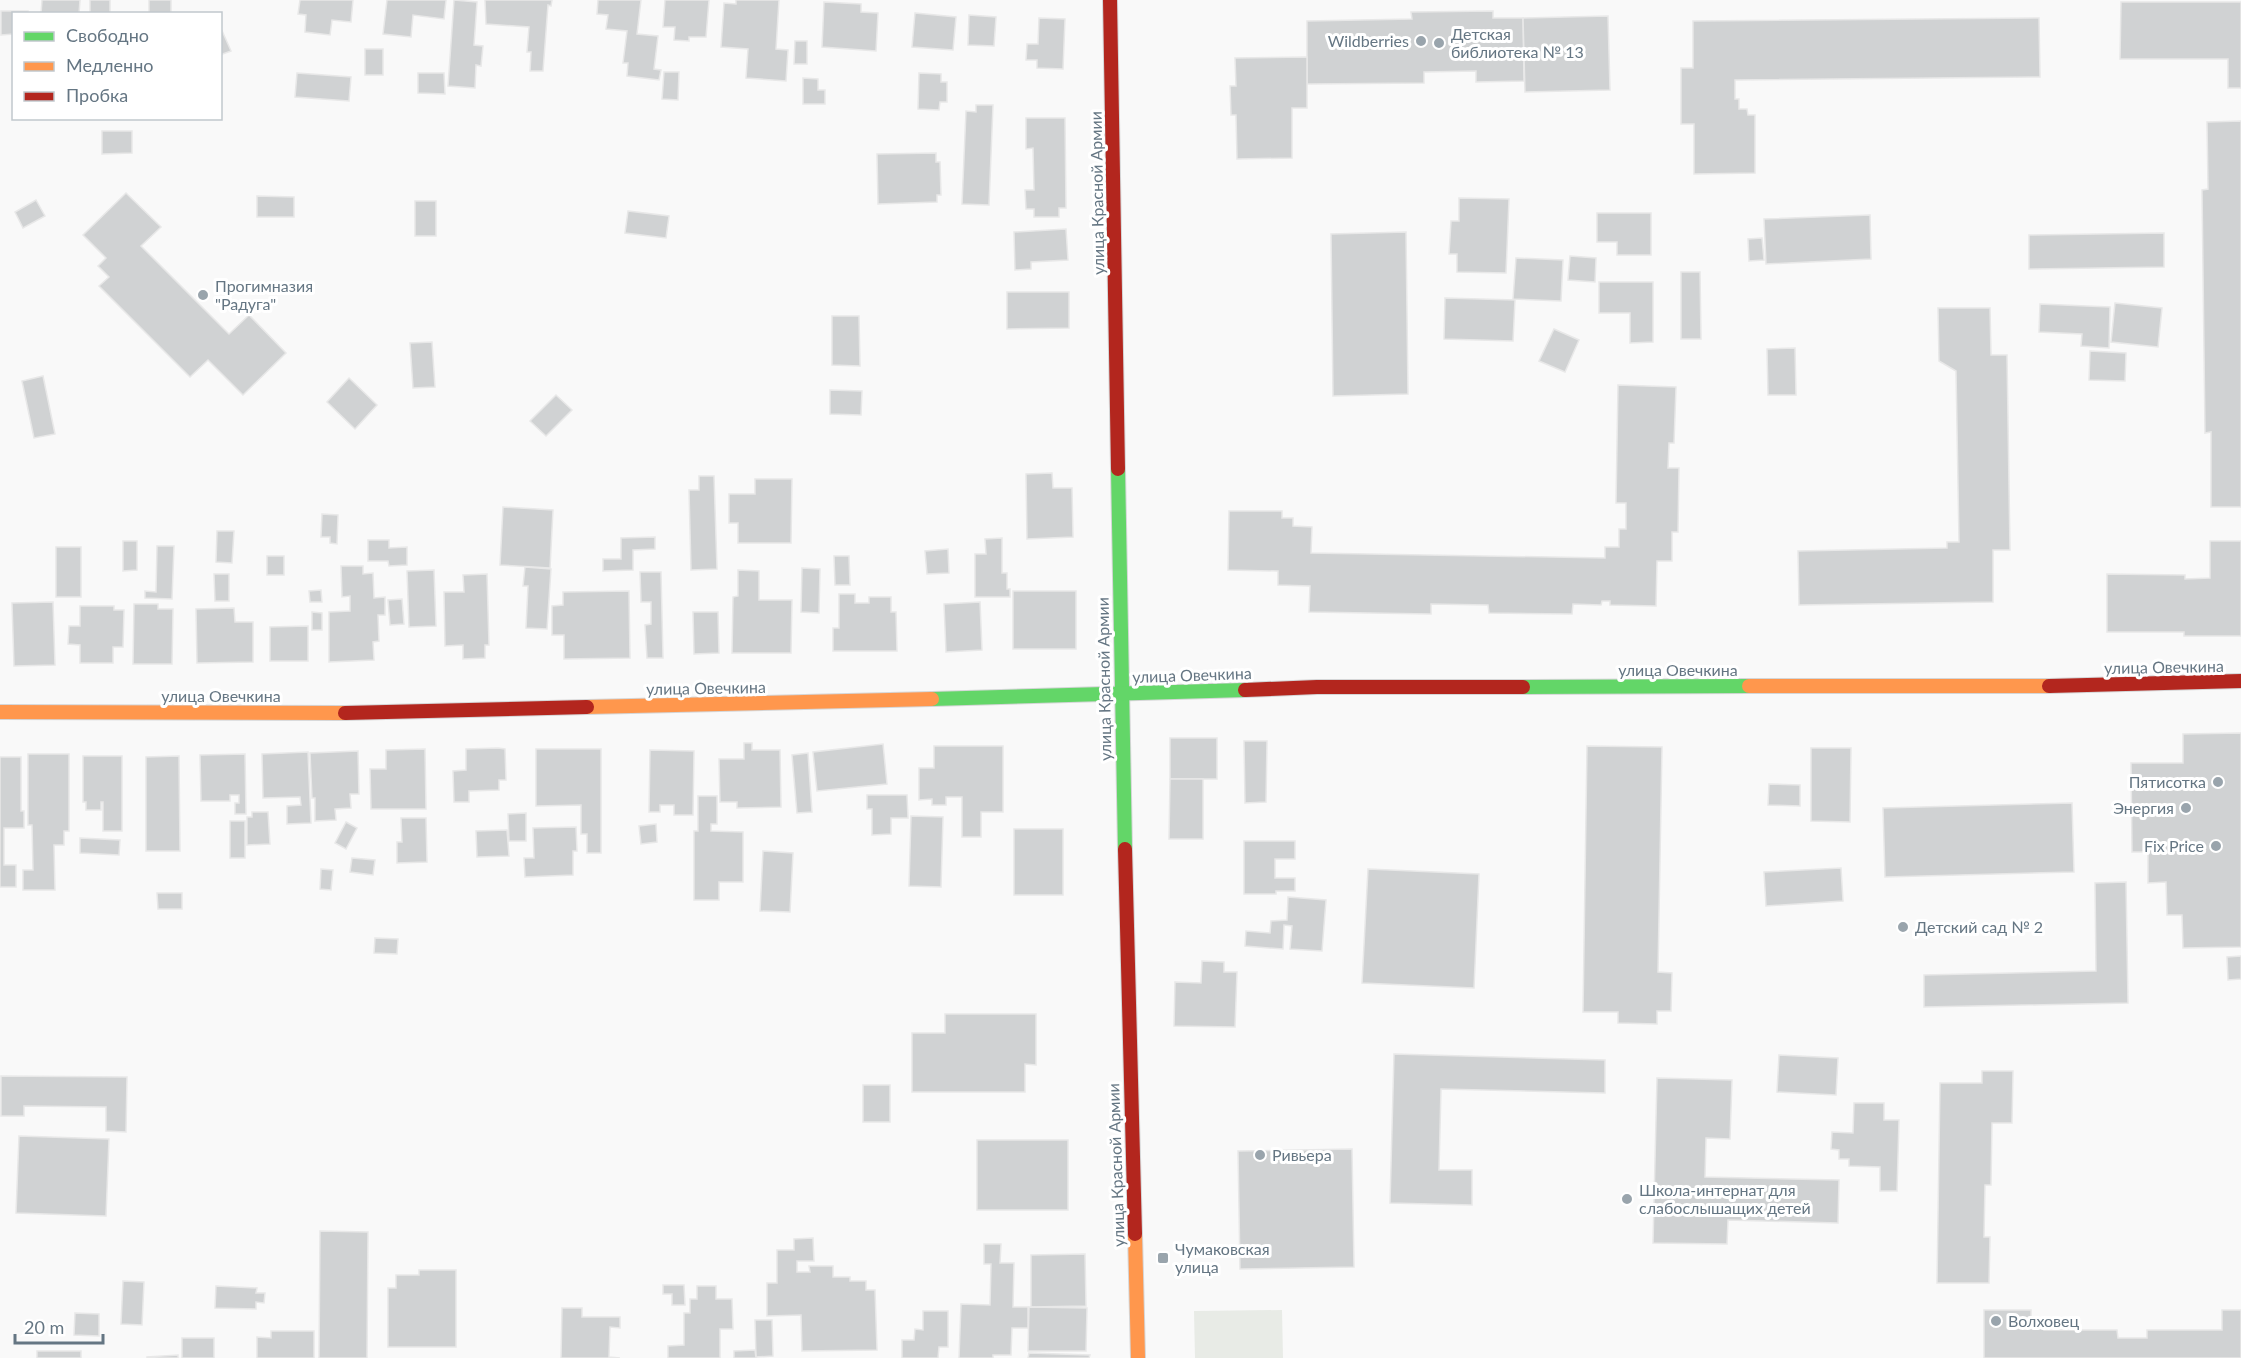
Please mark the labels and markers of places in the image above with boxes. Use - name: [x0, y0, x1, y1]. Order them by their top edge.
- place label: Детская библиотека № 13: [1451, 24, 1584, 61]
- place label: Wildberries: [1328, 31, 1409, 50]
- marker: Wildberries: [1414, 34, 1428, 48]
- marker: Детская библиотека № 13: [1432, 36, 1446, 50]
- place label: Прогимназия "Радуга": [215, 276, 313, 313]
- marker: Прогимназия "Радуга": [196, 288, 210, 302]
- place label: Пятисотка: [2129, 772, 2206, 791]
- marker: Пятисотка: [2211, 775, 2225, 789]
- place label: Энергия: [2113, 798, 2174, 817]
- marker: Энергия: [2179, 801, 2193, 815]
- place label: Fix Price: [2144, 836, 2204, 855]
- marker: Fix Price: [2209, 839, 2223, 853]
- place label: Детский сад № 2: [1915, 917, 2043, 936]
- marker: Детский сад № 2: [1896, 920, 1910, 934]
- place label: Ривьера: [1272, 1145, 1332, 1164]
- marker: Ривьера: [1253, 1148, 1267, 1162]
- place label: Школа-интернат для слабослышащих детей: [1639, 1180, 1811, 1217]
- marker: Школа-интернат для слабослышащих детей: [1620, 1192, 1634, 1206]
- place label: Чумаковская улица: [1175, 1239, 1270, 1276]
- marker: Чумаковская улица: [1156, 1251, 1170, 1265]
- place label: Волховец: [2008, 1311, 2079, 1330]
- marker: Волховец: [1989, 1314, 2003, 1328]

